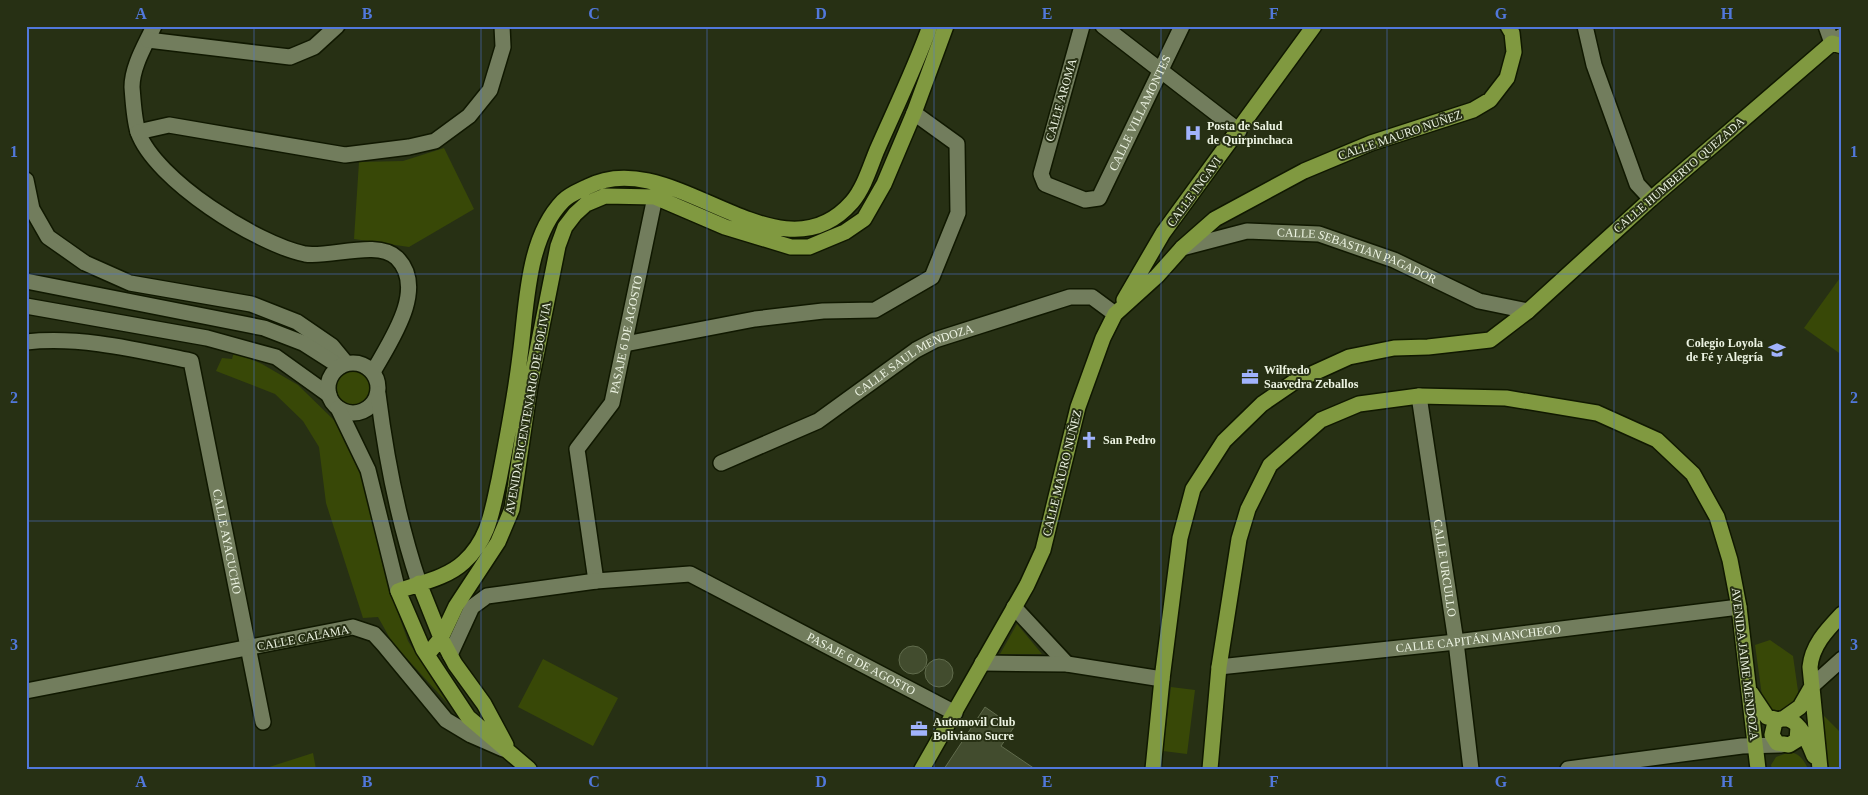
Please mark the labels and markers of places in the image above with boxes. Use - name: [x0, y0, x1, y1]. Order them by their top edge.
- place label: Posta de Salud de Quirpinchaca: [1207, 119, 1293, 147]
- hospital icon: Posta de Salud de Quirpinchaca: [1183, 123, 1203, 143]
- place label: Colegio Loyola de Fé y Alegría: [1686, 336, 1763, 364]
- school or university icon: Colegio Loyola de Fé y Alegría: [1767, 340, 1787, 360]
- place label: Wilfredo Saavedra Zeballos: [1264, 363, 1359, 391]
- office icon: Wilfredo Saavedra Zeballos: [1240, 367, 1260, 387]
- church icon: San Pedro: [1079, 430, 1099, 450]
- place label: San Pedro: [1103, 433, 1156, 447]
- place label: Automovil Club Boliviano Sucre: [933, 715, 1016, 743]
- office icon: Automovil Club Boliviano Sucre: [909, 719, 929, 739]

